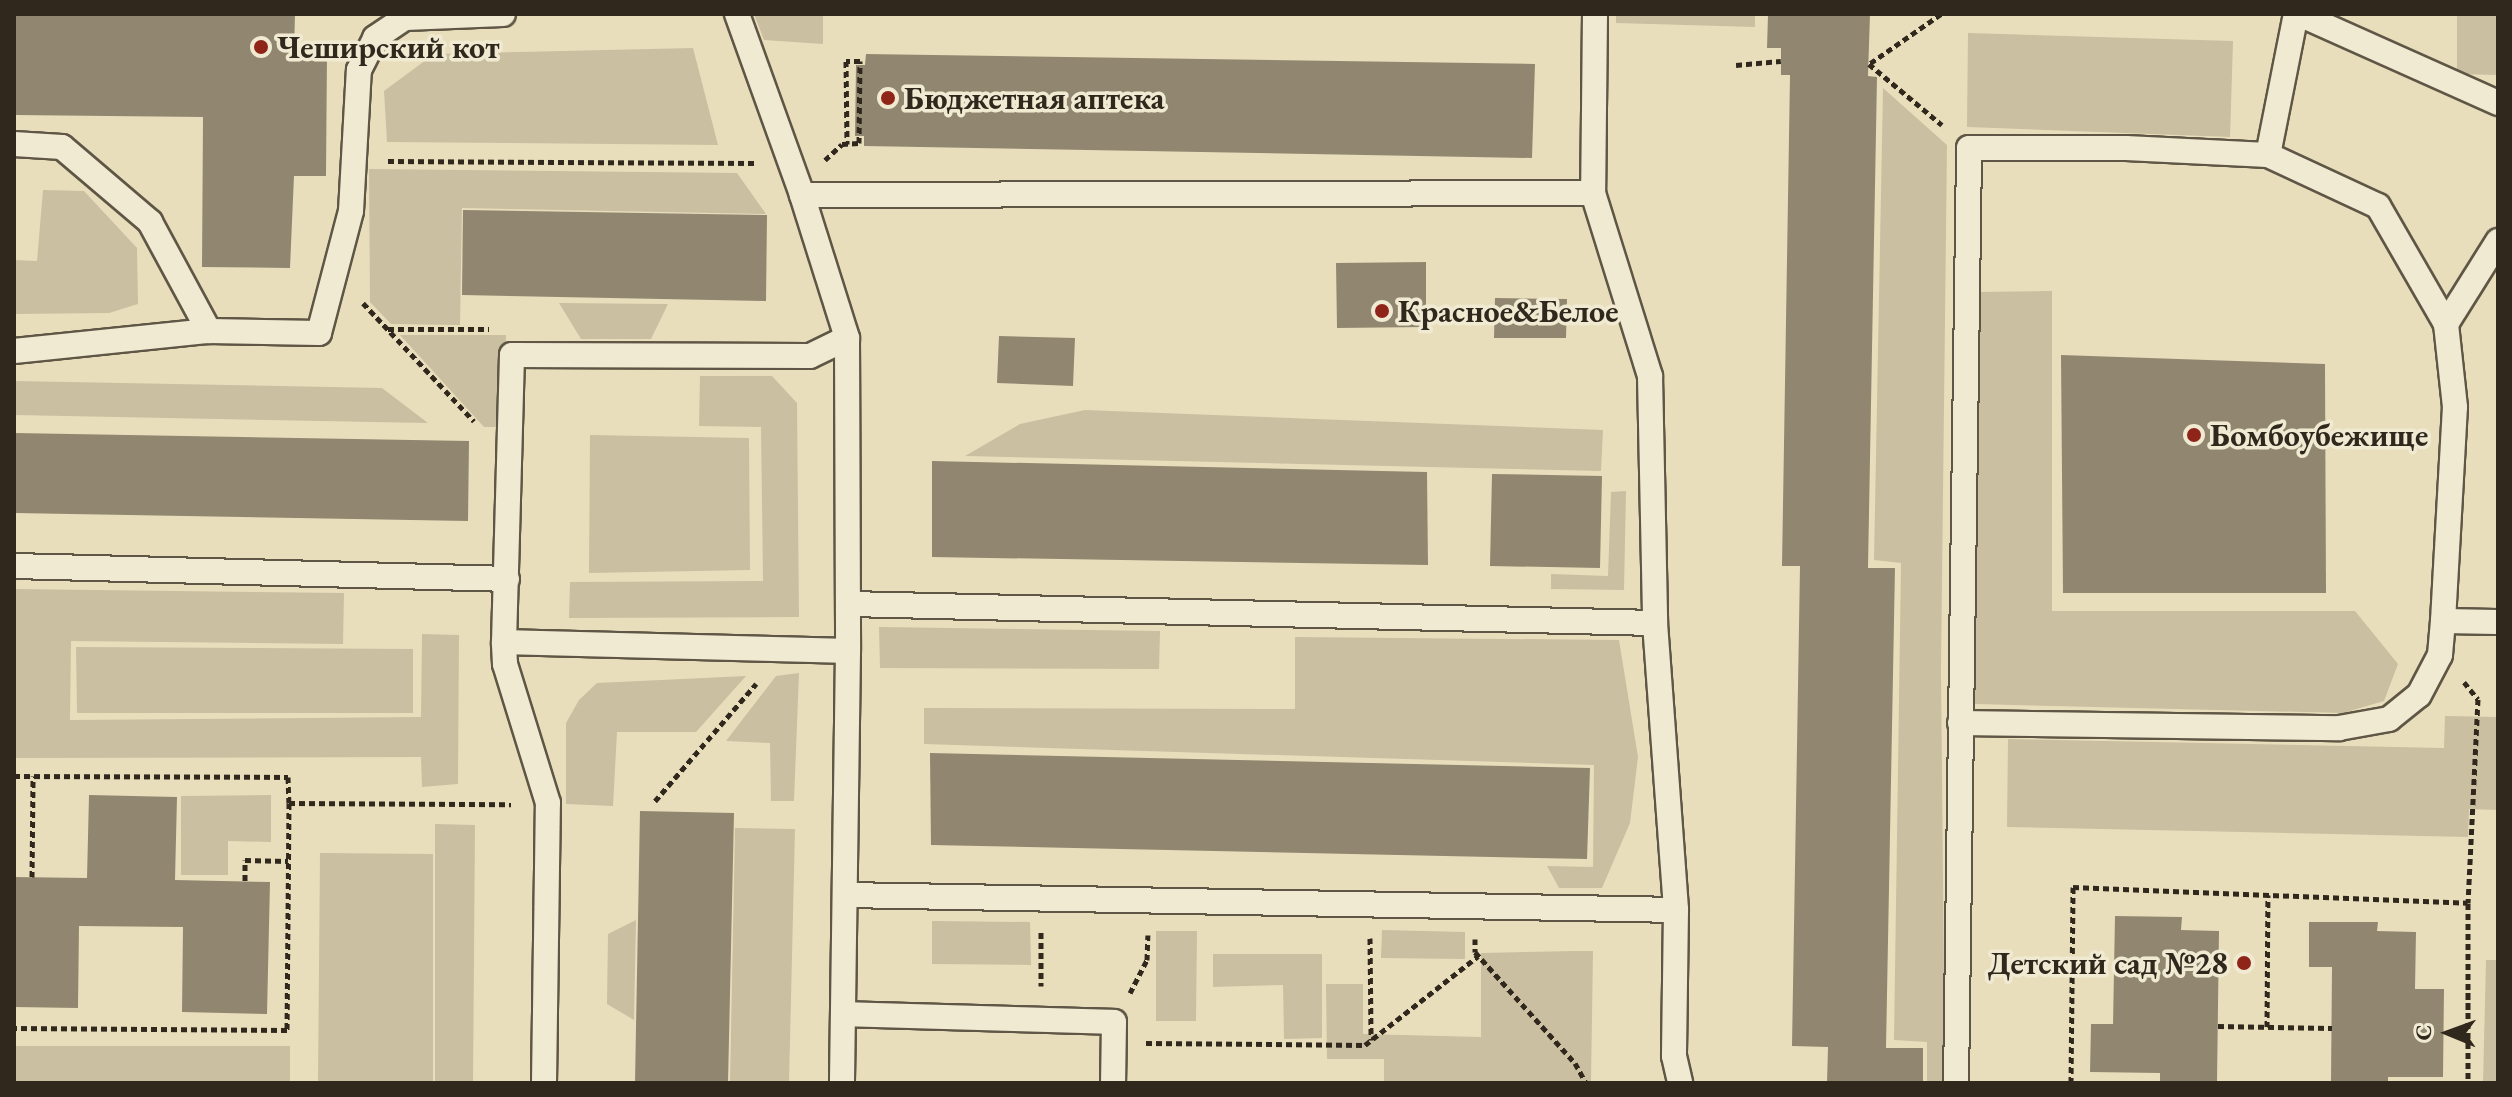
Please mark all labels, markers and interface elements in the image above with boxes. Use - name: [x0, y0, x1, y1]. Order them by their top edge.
- place label: Чеширский кот: [277, 28, 500, 66]
- marker: Чеширский кот: [252, 38, 270, 56]
- place label: Бюджетная аптека: [904, 79, 1165, 117]
- marker: Бюджетная аптека: [879, 89, 897, 107]
- place label: Красное&Белое: [1398, 292, 1619, 330]
- marker: Красное&Белое: [1373, 302, 1391, 320]
- place label: Бомбоубежище: [2210, 416, 2428, 454]
- marker: Бомбоубежище: [2185, 426, 2203, 444]
- place label: Детский сад №28: [1988, 944, 2228, 982]
- marker: Детский сад №28: [2235, 954, 2253, 972]
- north arrow: [2408, 993, 2488, 1073]
- text: С: [2409, 1025, 2438, 1041]

